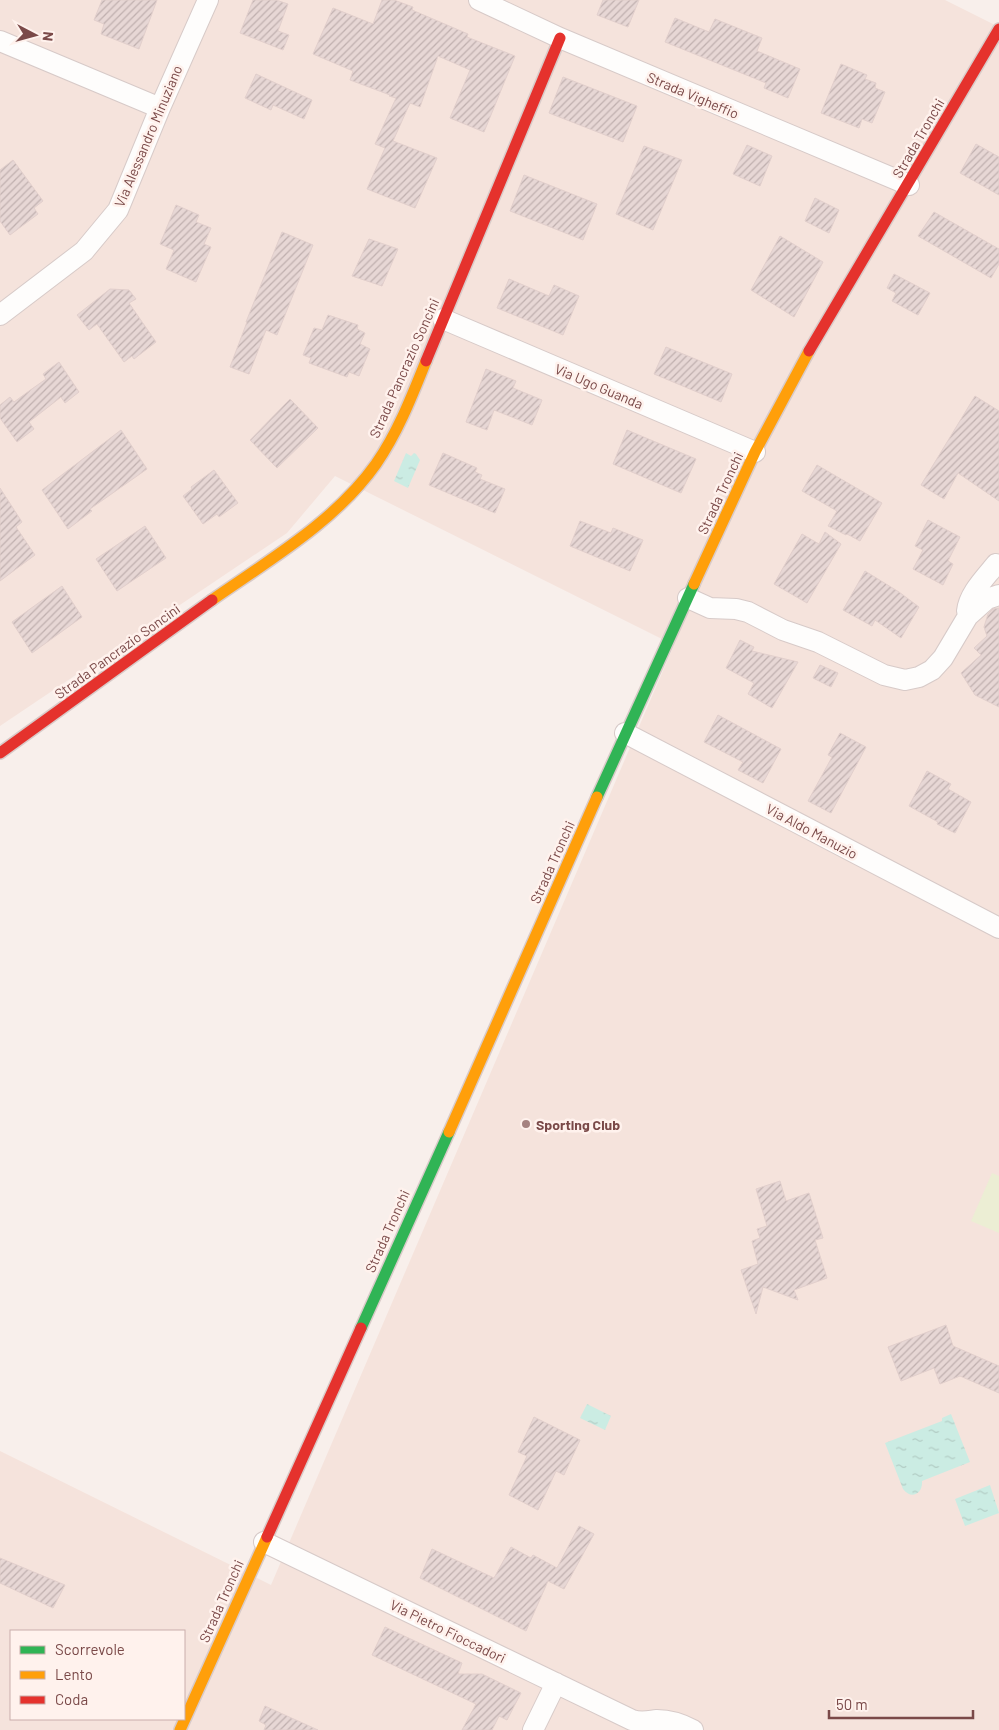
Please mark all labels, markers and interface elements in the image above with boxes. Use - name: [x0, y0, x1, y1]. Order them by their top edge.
- north arrow: [10, 10, 60, 60]
- text: N: [39, 31, 57, 42]
- street label: Via Alessandro Minuziano: [110, 63, 186, 209]
- street label: Strada Vigheffio: [645, 68, 741, 122]
- street label: Strada Tronchi: [888, 95, 948, 181]
- street label: Strada Pancrazio Soncini: [366, 296, 442, 440]
- street label: Via Ugo Guanda: [552, 360, 646, 412]
- street label: Strada Tronchi: [694, 449, 746, 537]
- street label: Strada Pancrazio Soncini: [51, 600, 183, 702]
- street label: Via Aldo Manuzio: [763, 800, 861, 862]
- street label: Strada Tronchi: [526, 818, 578, 906]
- place label: Sporting Club: [536, 1116, 620, 1133]
- marker: Sporting Club: [520, 1118, 532, 1130]
- street label: Strada Tronchi: [361, 1187, 413, 1275]
- street label: Strada Tronchi: [195, 1557, 247, 1645]
- street label: Via Pietro Fioccadori: [388, 1596, 508, 1666]
- legend: [10, 1630, 185, 1720]
- text: Scorrevole: [55, 1640, 125, 1658]
- text: Lento: [55, 1665, 93, 1683]
- scale bar: [829, 1688, 973, 1720]
- text: Coda: [55, 1690, 88, 1708]
- text: 50 m: [836, 1695, 868, 1713]

